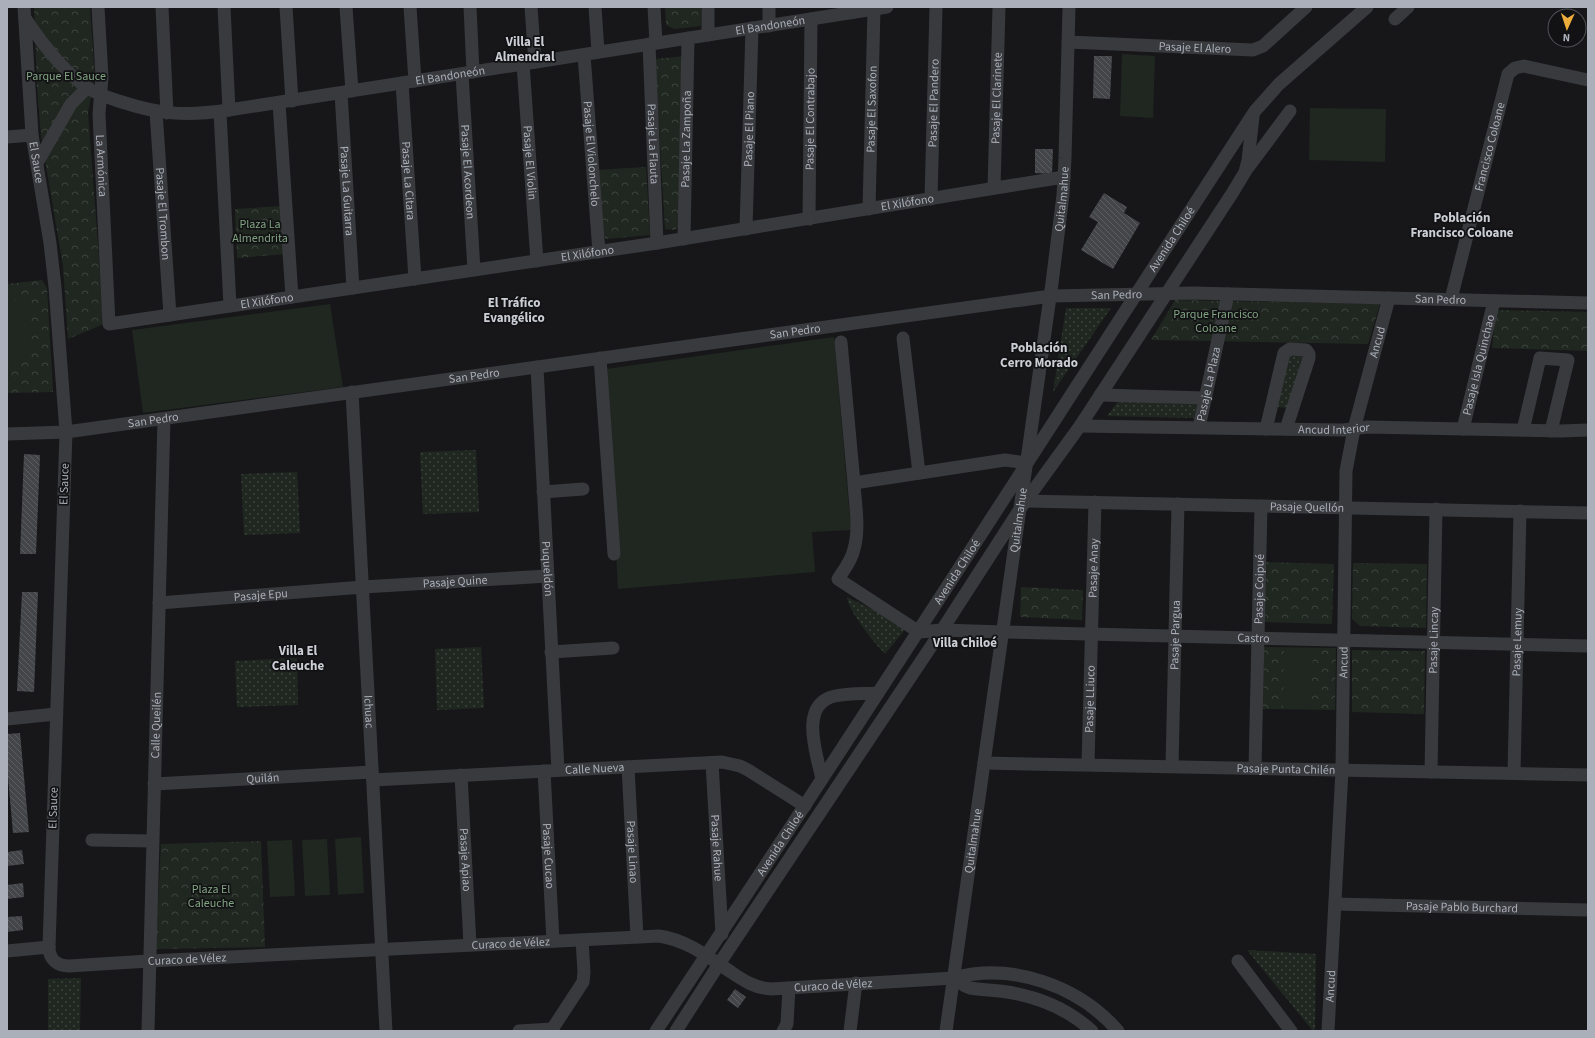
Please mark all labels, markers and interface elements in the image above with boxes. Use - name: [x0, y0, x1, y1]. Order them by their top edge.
- north arrow: [1547, 8, 1587, 48]
- street label: El Bandoneón: [734, 12, 806, 40]
- text: N: [1562, 30, 1571, 45]
- district label: Villa El Almendral: [494, 33, 555, 66]
- street label: Pasaje El Alero: [1158, 38, 1232, 58]
- street label: Pasaje El Clarinete: [987, 52, 1007, 144]
- street label: Pasaje El Pandero: [924, 59, 944, 148]
- street label: El Bandoneón: [414, 62, 486, 90]
- street label: Pasaje El Saxofon: [862, 65, 882, 153]
- park label: Parque El Sauce: [26, 68, 106, 85]
- street label: Pasaje El Contrabajo: [801, 68, 820, 170]
- street label: Pasaje La Zampoña: [677, 90, 696, 188]
- street label: Pasaje El Piano: [740, 91, 759, 167]
- street label: Pasaje El Violonchelo: [579, 100, 604, 207]
- street label: Francisco Coloane: [1471, 101, 1509, 193]
- street label: Pasaje La Flauta: [642, 103, 663, 185]
- street label: Pasaje El Acordeon: [456, 124, 479, 220]
- street label: Pasaje El Violin: [518, 125, 541, 201]
- street label: La Armónica: [91, 134, 111, 197]
- street label: El Sauce: [24, 140, 48, 185]
- street label: Pasaje La Citara: [397, 141, 419, 221]
- street label: Pasaje La Guitarra: [335, 145, 358, 236]
- street label: Quitalmahue: [1050, 166, 1074, 233]
- street label: Pasaje El Trombon: [151, 167, 174, 261]
- street label: El Xilófono: [880, 190, 935, 216]
- street label: Avenida Chiloé: [1145, 204, 1200, 275]
- district label: Población Francisco Coloane: [1410, 209, 1514, 242]
- park label: Plaza La Almendrita: [232, 216, 288, 247]
- street label: El Xilófono: [560, 241, 615, 266]
- street label: San Pedro: [1091, 286, 1142, 304]
- street label: El Xilófono: [239, 289, 295, 313]
- street label: San Pedro: [1415, 291, 1466, 309]
- district label: El Tráfico Evangélico: [483, 294, 545, 327]
- park label: Parque Francisco Coloane: [1173, 306, 1259, 337]
- street label: Pasaje Isla Quinchao: [1459, 313, 1499, 417]
- street label: San Pedro: [769, 320, 822, 344]
- street label: Ancud: [1365, 325, 1390, 360]
- district label: Población Cerro Morado: [1000, 339, 1078, 372]
- street label: Pasaje La Plaza: [1192, 345, 1225, 423]
- street label: San Pedro: [448, 364, 501, 388]
- street label: San Pedro: [127, 409, 180, 432]
- street label: Ancud Interior: [1298, 419, 1371, 439]
- street label: El Sauce: [55, 463, 74, 505]
- street label: Quitalmahue: [1006, 487, 1032, 554]
- street label: Pasaje Quellón: [1270, 498, 1344, 517]
- street label: Avenida Chiloé: [930, 536, 985, 608]
- street label: Pasaje Anay: [1084, 538, 1103, 598]
- street label: Puqueldón: [537, 541, 557, 597]
- street label: Pasaje Coipué: [1250, 554, 1269, 624]
- street label: Pasaje Quine: [422, 572, 488, 592]
- street label: Pasaje Epu: [233, 585, 288, 606]
- street label: Pasaje Pargua: [1166, 600, 1185, 670]
- street label: Pasaje Lincay: [1425, 606, 1443, 674]
- street label: Pasaje Lemuy: [1508, 607, 1527, 676]
- street label: Castro: [1237, 630, 1270, 647]
- district label: Villa Chiloé: [932, 634, 997, 652]
- district label: Villa El Caleuche: [272, 642, 325, 675]
- street label: Ancud: [1335, 646, 1353, 678]
- street label: Pasaje LLiuco: [1081, 665, 1100, 733]
- street label: Calle Queilén: [147, 692, 166, 759]
- street label: Ichuac: [359, 695, 378, 729]
- street label: Calle Nueva: [565, 759, 625, 779]
- street label: Pasaje Punta Chilén: [1236, 760, 1336, 779]
- street label: Quilán: [246, 769, 280, 788]
- street label: El Sauce: [44, 787, 63, 829]
- street label: Quitalmahue: [960, 807, 986, 875]
- street label: Avenida Chiloé: [753, 808, 808, 879]
- street label: Pasaje Rahue: [706, 814, 727, 882]
- street label: Pasaje Linao: [622, 820, 642, 884]
- street label: Pasaje Cucao: [538, 823, 558, 889]
- street label: Pasaje Apiao: [455, 828, 475, 892]
- park label: Plaza El Caleuche: [188, 881, 234, 912]
- street label: Pasaje Pablo Burchard: [1406, 898, 1518, 917]
- street label: Curaco de Vélez: [471, 933, 550, 954]
- street label: Curaco de Vélez: [147, 949, 227, 970]
- street label: Ancud: [1322, 970, 1340, 1002]
- street label: Curaco de Vélez: [793, 975, 873, 997]

